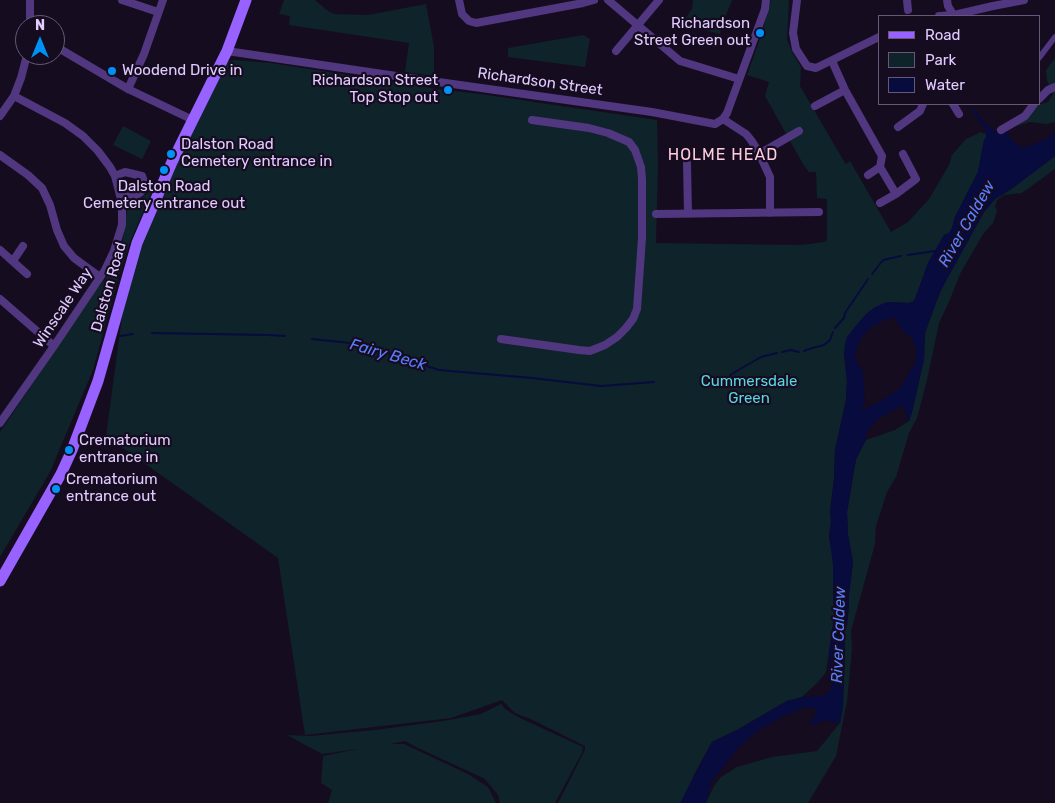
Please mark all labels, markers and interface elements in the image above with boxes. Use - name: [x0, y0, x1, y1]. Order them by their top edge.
- north arrow: [15, 15, 65, 65]
- place label: Richardson Street Green out: [634, 15, 750, 50]
- legend: [878, 15, 1040, 105]
- text: N: [35, 17, 45, 34]
- text: Road: [925, 26, 961, 44]
- marker: Richardson Street Green out: [754, 27, 766, 39]
- text: Park: [925, 51, 956, 69]
- place label: Woodend Drive in: [122, 62, 242, 80]
- street label: Richardson Street: [476, 64, 604, 100]
- marker: Woodend Drive in: [106, 65, 118, 77]
- place label: Richardson Street Top Stop out: [312, 72, 438, 107]
- text: Water: [925, 76, 965, 94]
- marker: Richardson Street Top Stop out: [442, 84, 454, 96]
- place label: Dalston Road Cemetery entrance in: [181, 136, 332, 171]
- district label: HOLME HEAD: [667, 145, 779, 165]
- marker: Dalston Road Cemetery entrance in: [165, 148, 177, 160]
- marker: Dalston Road Cemetery entrance out: [158, 164, 170, 176]
- water label: River Caldew: [934, 177, 1000, 271]
- place label: Dalston Road Cemetery entrance out: [83, 178, 245, 213]
- street label: Dalston Road: [88, 240, 130, 334]
- street label: Winscale Way: [30, 265, 96, 351]
- water label: Fairy Beck: [348, 335, 428, 375]
- park label: Cummersdale Green: [701, 373, 797, 408]
- place label: Crematorium entrance in: [79, 432, 171, 467]
- marker: Crematorium entrance in: [63, 444, 75, 456]
- place label: Crematorium entrance out: [66, 471, 158, 506]
- marker: Crematorium entrance out: [50, 483, 62, 495]
- water label: River Caldew: [828, 586, 850, 684]

